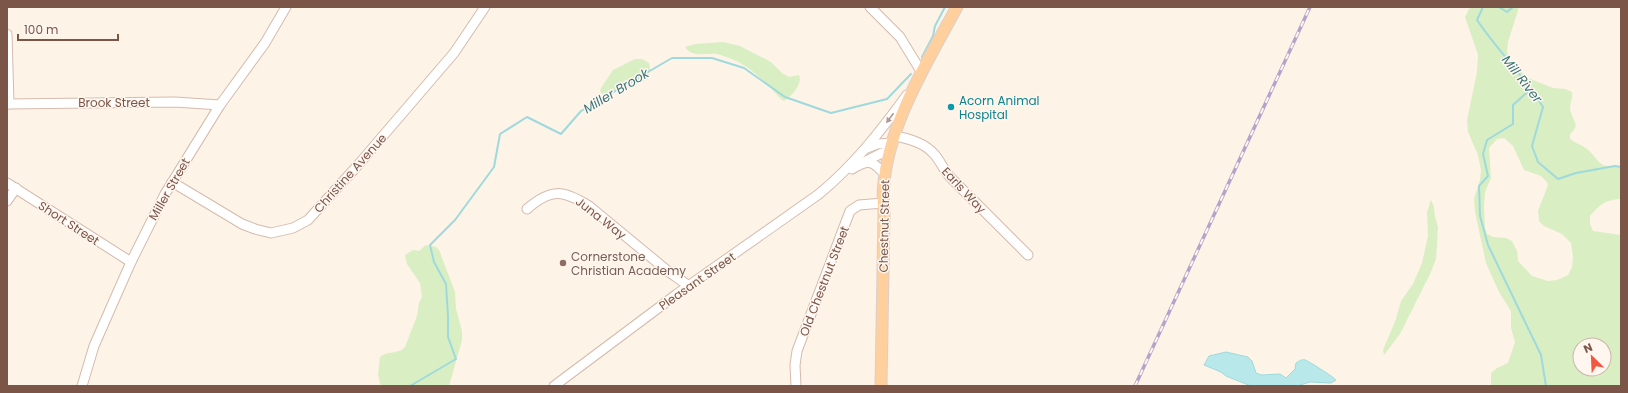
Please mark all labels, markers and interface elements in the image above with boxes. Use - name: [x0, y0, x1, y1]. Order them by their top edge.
- scale bar: [18, 16, 118, 42]
- text: 100 m: [24, 21, 58, 38]
- water label: Mill River: [1497, 51, 1547, 108]
- water label: Miller Brook: [580, 63, 654, 118]
- place label: Acorn Animal Hospital: [959, 92, 1040, 123]
- street label: Brook Street: [78, 94, 150, 111]
- marker: Acorn Animal Hospital: [946, 102, 956, 112]
- one-way arrow: [887, 113, 895, 123]
- street label: Christine Avenue: [310, 130, 390, 216]
- street label: Miller Street: [144, 155, 194, 223]
- street label: Earls Way: [938, 163, 990, 217]
- street label: Chestnut Street: [875, 179, 893, 273]
- street label: Juna Way: [572, 193, 630, 243]
- street label: Short Street: [35, 197, 103, 249]
- street label: Old Chestnut Street: [795, 223, 853, 339]
- place label: Cornerstone Christian Academy: [571, 248, 686, 279]
- street label: Pleasant Street: [655, 248, 739, 314]
- marker: Cornerstone Christian Academy: [558, 258, 568, 268]
- north arrow: [1572, 337, 1612, 377]
- text: N: [1581, 339, 1595, 357]

